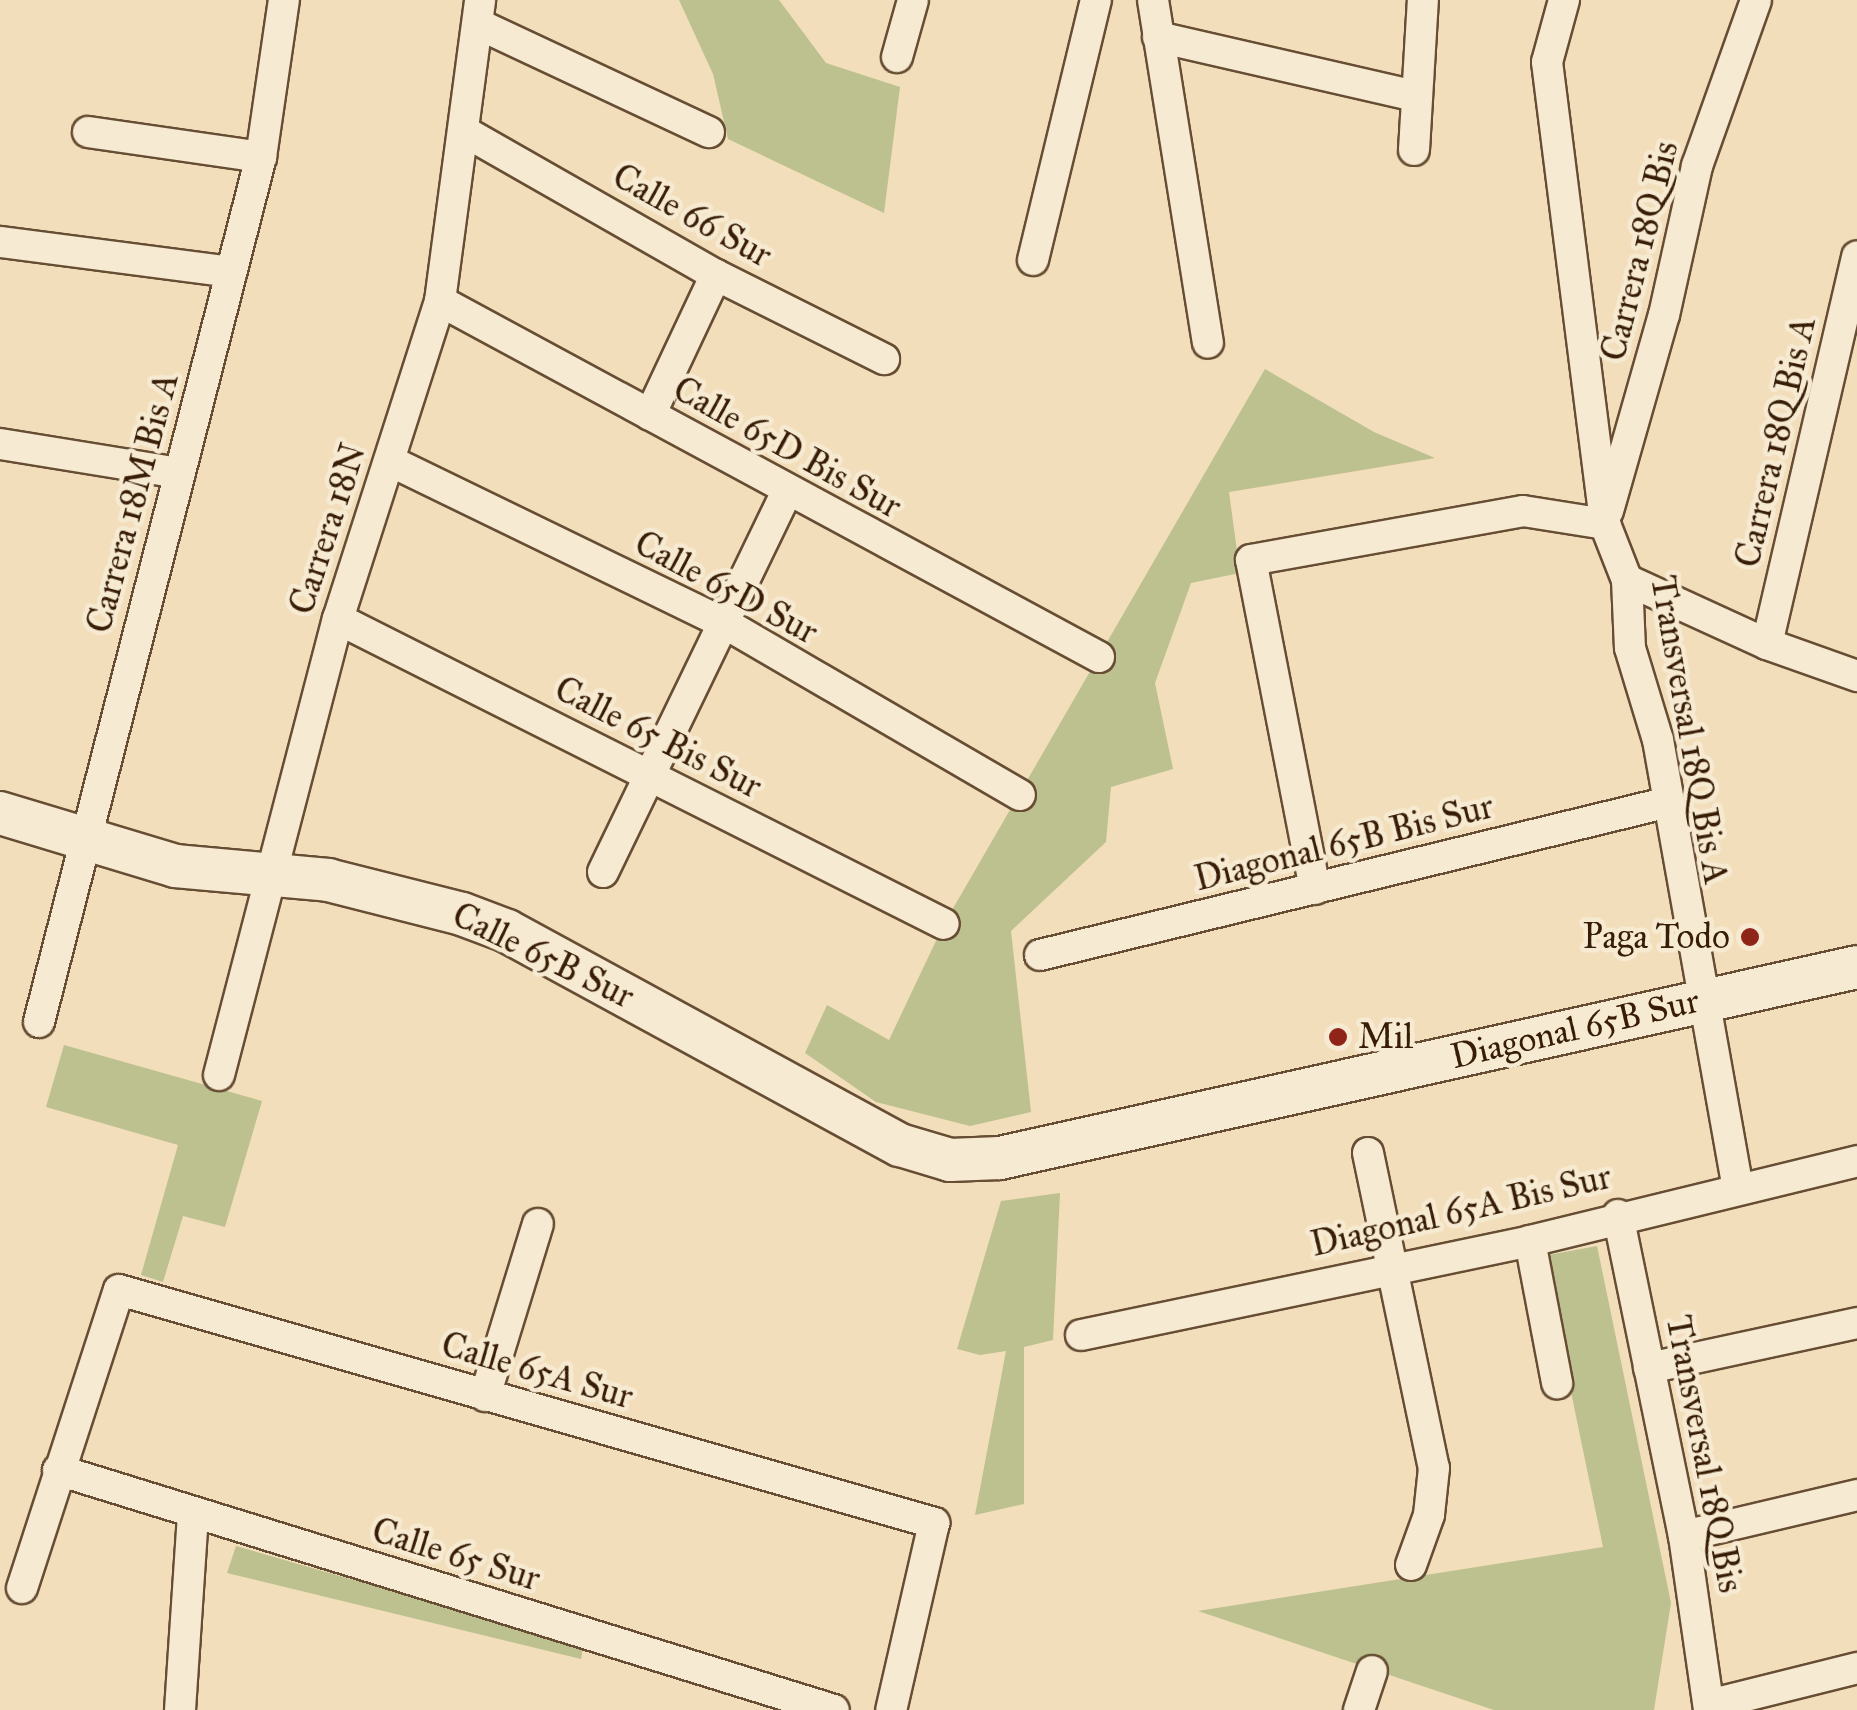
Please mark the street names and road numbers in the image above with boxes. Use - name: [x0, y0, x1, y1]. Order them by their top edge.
- street label: Carrera 18Q Bis: [1592, 137, 1688, 365]
- street label: Calle 66 Sur: [605, 155, 779, 277]
- street label: Carrera 18Q Bis A: [1727, 313, 1825, 571]
- street label: Calle 65D Bis Sur: [666, 368, 908, 528]
- street label: Carrera 18M Bis A: [78, 369, 188, 637]
- street label: Carrera 18N: [281, 438, 375, 620]
- street label: Calle 65D Sur: [627, 522, 825, 654]
- street label: Transversal 18Q Bis A: [1641, 572, 1737, 888]
- street label: Calle 65 Bis Sur: [548, 668, 768, 808]
- street label: Diagonal 65B Bis Sur: [1190, 786, 1498, 900]
- street label: Calle 65B Sur: [446, 894, 640, 1018]
- street label: Diagonal 65B Sur: [1447, 980, 1703, 1078]
- street label: Diagonal 65A Bis Sur: [1307, 1156, 1615, 1266]
- street label: Transversal 18Q Bis: [1657, 1312, 1751, 1596]
- street label: Calle 65A Sur: [437, 1324, 637, 1418]
- street label: Calle 65 Sur: [367, 1510, 545, 1600]

